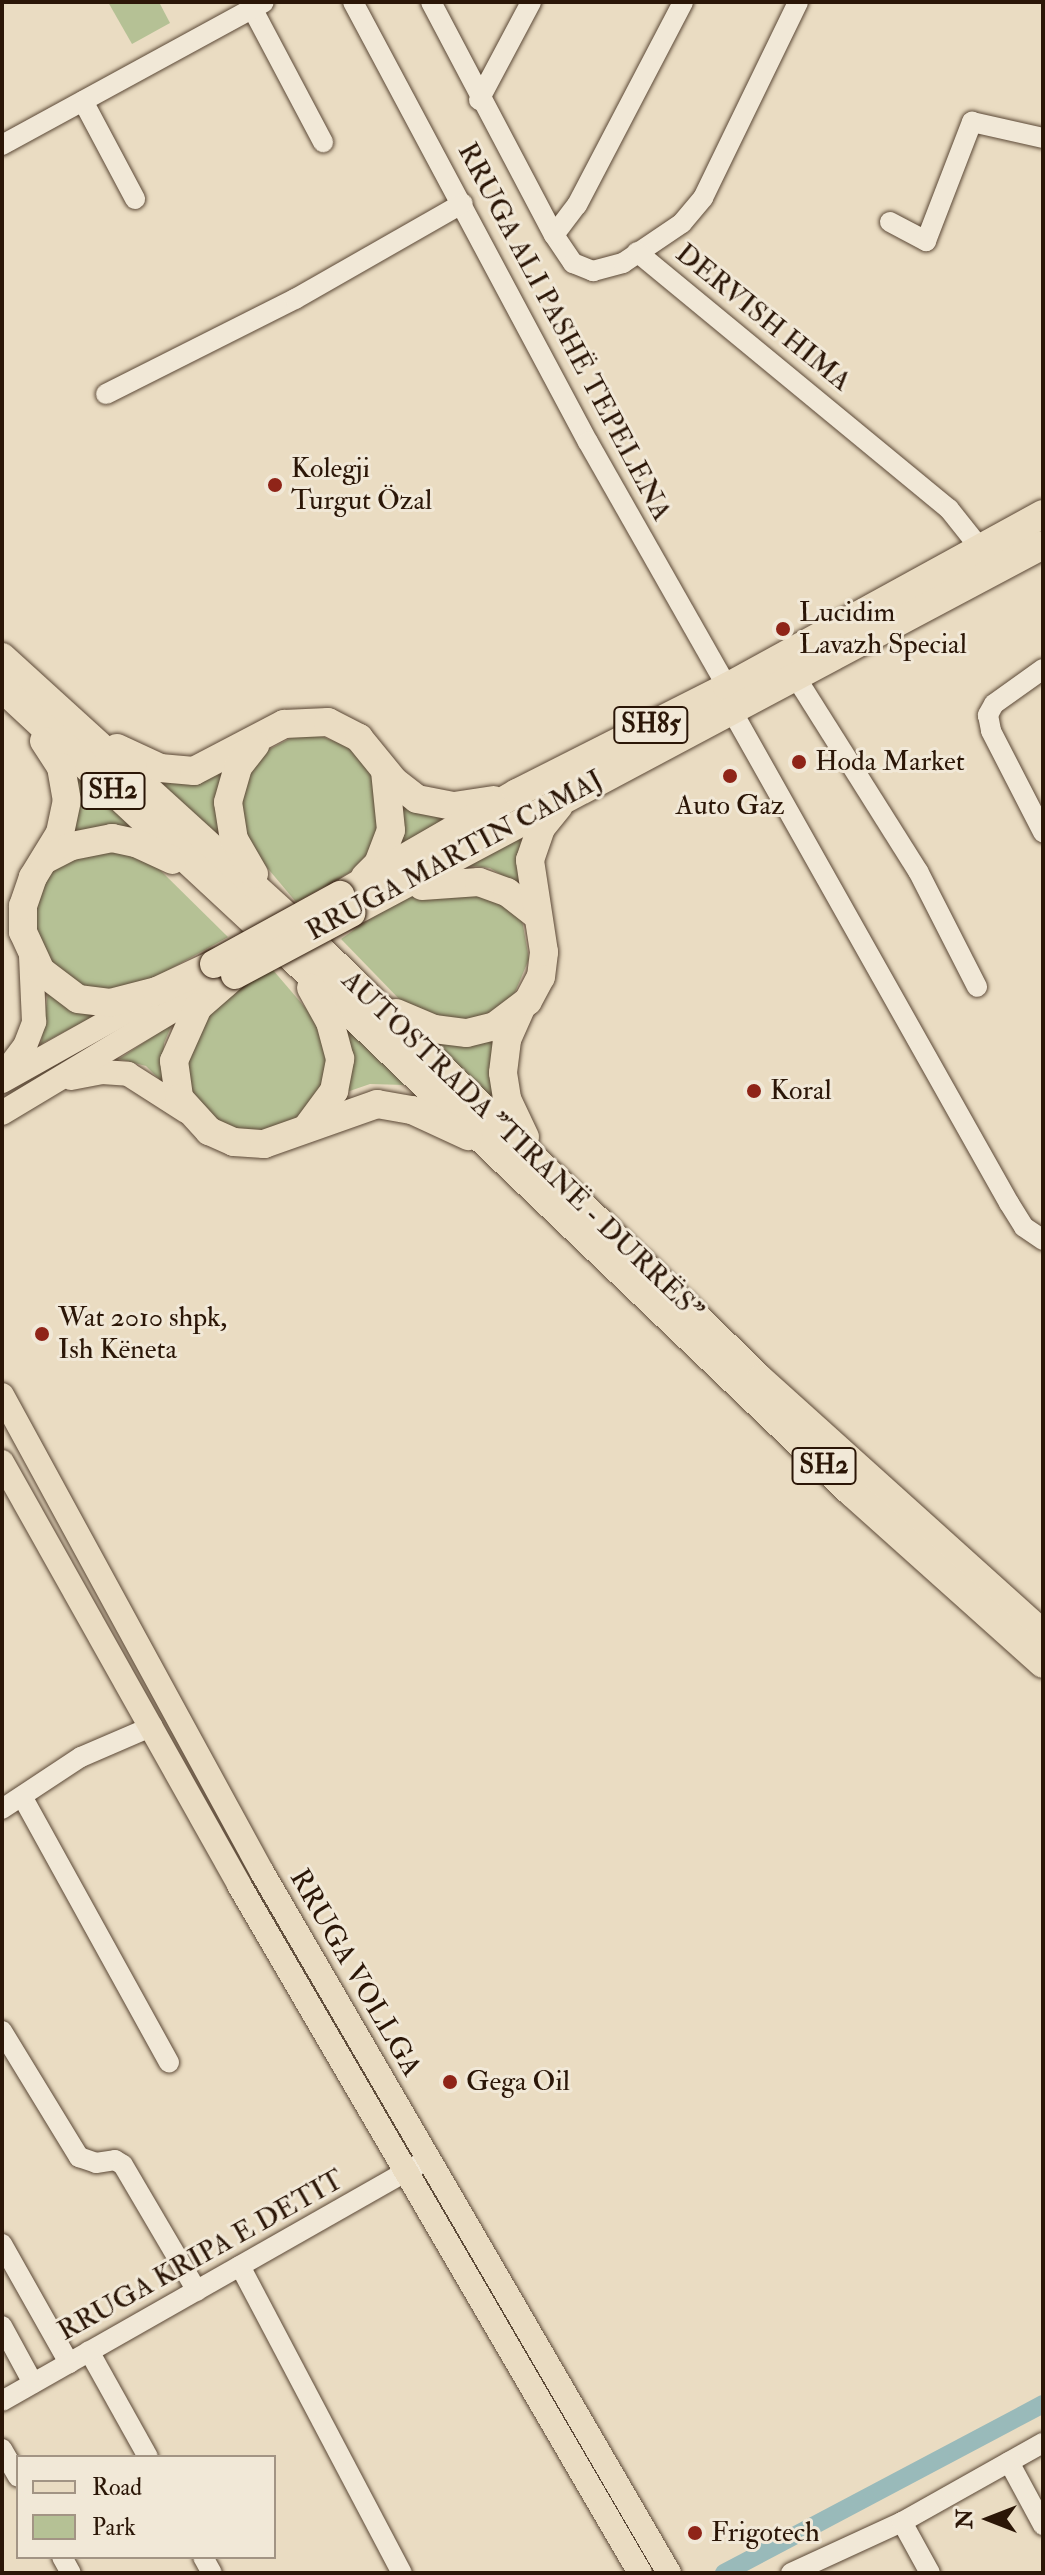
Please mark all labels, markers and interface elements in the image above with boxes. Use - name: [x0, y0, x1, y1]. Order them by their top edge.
- street label: RRUGA ALI PASHË TEPELENA: [450, 137, 678, 527]
- street label: DERVISH HIMA: [669, 237, 857, 399]
- place label: Kolegji Turgut Özal: [291, 452, 432, 518]
- marker: Kolegji Turgut Özal: [266, 476, 284, 494]
- place label: Lucidim Lavazh Special: [799, 596, 967, 662]
- marker: Lucidim Lavazh Special: [774, 620, 792, 638]
- road number: SH85: [613, 703, 689, 747]
- place label: Hoda Market: [815, 745, 965, 779]
- marker: Hoda Market: [790, 753, 808, 771]
- street label: RRUGA MARTIN CAMAJ: [301, 763, 609, 949]
- marker: Auto Gaz: [721, 767, 739, 785]
- road number: SH2: [79, 769, 147, 813]
- place label: Auto Gaz: [675, 789, 785, 823]
- street label: AUTOSTRADA "TIRANË - DURRËS": [334, 964, 710, 1328]
- place label: Koral: [770, 1074, 832, 1108]
- marker: Koral: [745, 1082, 763, 1100]
- place label: Wat 2010 shpk, Ish Këneta: [58, 1301, 227, 1367]
- marker: Wat 2010 shpk, Ish Këneta: [33, 1325, 51, 1343]
- road number: SH2: [790, 1444, 858, 1488]
- street label: RRUGA VOLLGA: [282, 1863, 428, 2083]
- place label: Gega Oil: [466, 2065, 570, 2099]
- marker: Gega Oil: [441, 2073, 459, 2091]
- street label: RRUGA KRIPA E DETIT: [52, 2163, 350, 2349]
- legend: [16, 2455, 276, 2559]
- text: Road: [92, 2472, 142, 2503]
- north arrow: [949, 2479, 1029, 2559]
- text: N: [951, 2509, 979, 2529]
- text: Park: [92, 2512, 136, 2543]
- place label: Frigotech: [711, 2516, 820, 2550]
- marker: Frigotech: [686, 2524, 704, 2542]

